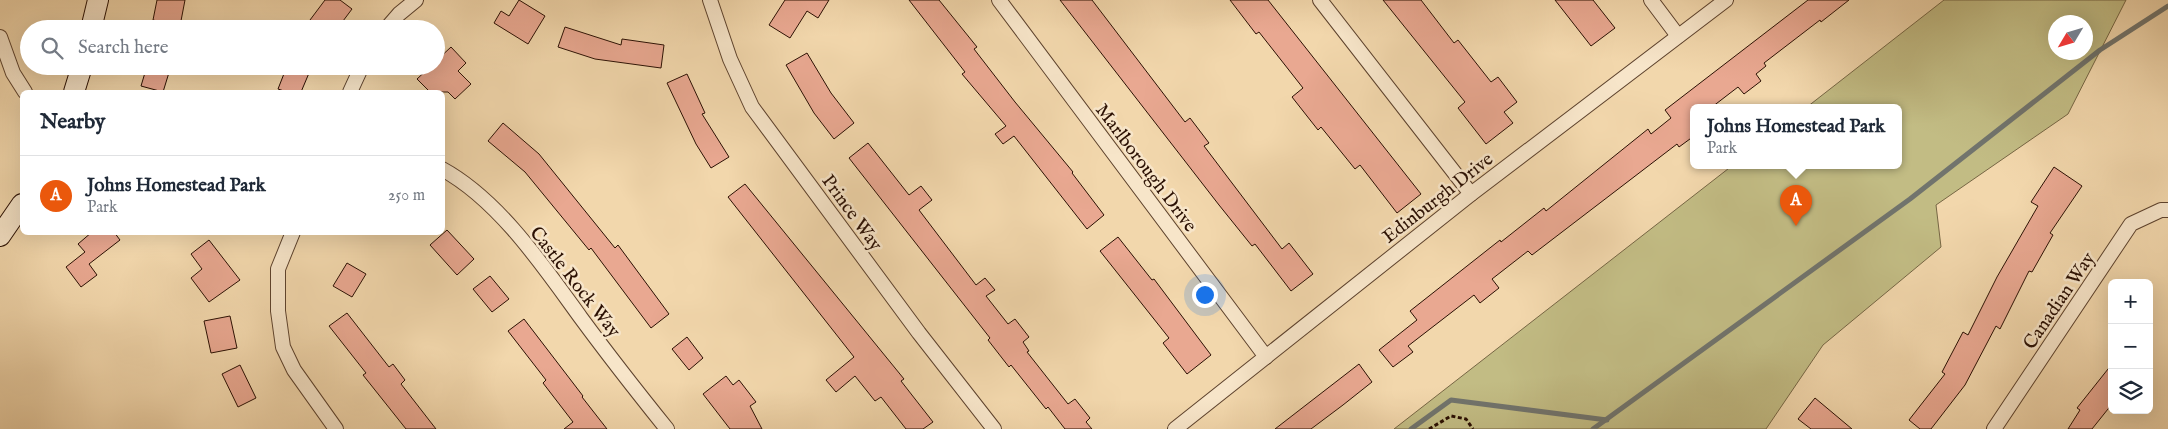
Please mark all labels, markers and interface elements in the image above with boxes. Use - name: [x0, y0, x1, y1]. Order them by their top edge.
- north arrow: [2048, 15, 2093, 60]
- search box: [20, 20, 445, 75]
- icon: search: [38, 34, 66, 62]
- text: Search here: [78, 36, 169, 60]
- street label: Marlborough Drive: [1089, 99, 1202, 237]
- popup: [1690, 104, 1902, 169]
- text: Nearby: [40, 109, 105, 136]
- text: Johns Homestead Park: [1707, 115, 1885, 139]
- text: Park: [1707, 139, 1737, 159]
- street label: Edinburgh Drive: [1378, 148, 1499, 249]
- street label: Prince Way: [816, 170, 887, 257]
- text: Johns Homestead Park: [87, 174, 266, 198]
- pin: A: [1780, 185, 1812, 226]
- text: A: [51, 186, 61, 206]
- text: 250 m: [388, 186, 425, 206]
- text: Park: [87, 198, 117, 218]
- street label: Castle Rock Way: [524, 222, 626, 343]
- street label: Canadian Way: [2018, 247, 2101, 354]
- map controls: [2108, 279, 2153, 414]
- button: +: [2108, 279, 2153, 324]
- your location: [1192, 282, 1218, 308]
- button: −: [2108, 324, 2153, 369]
- button: layers: [2108, 369, 2153, 414]

